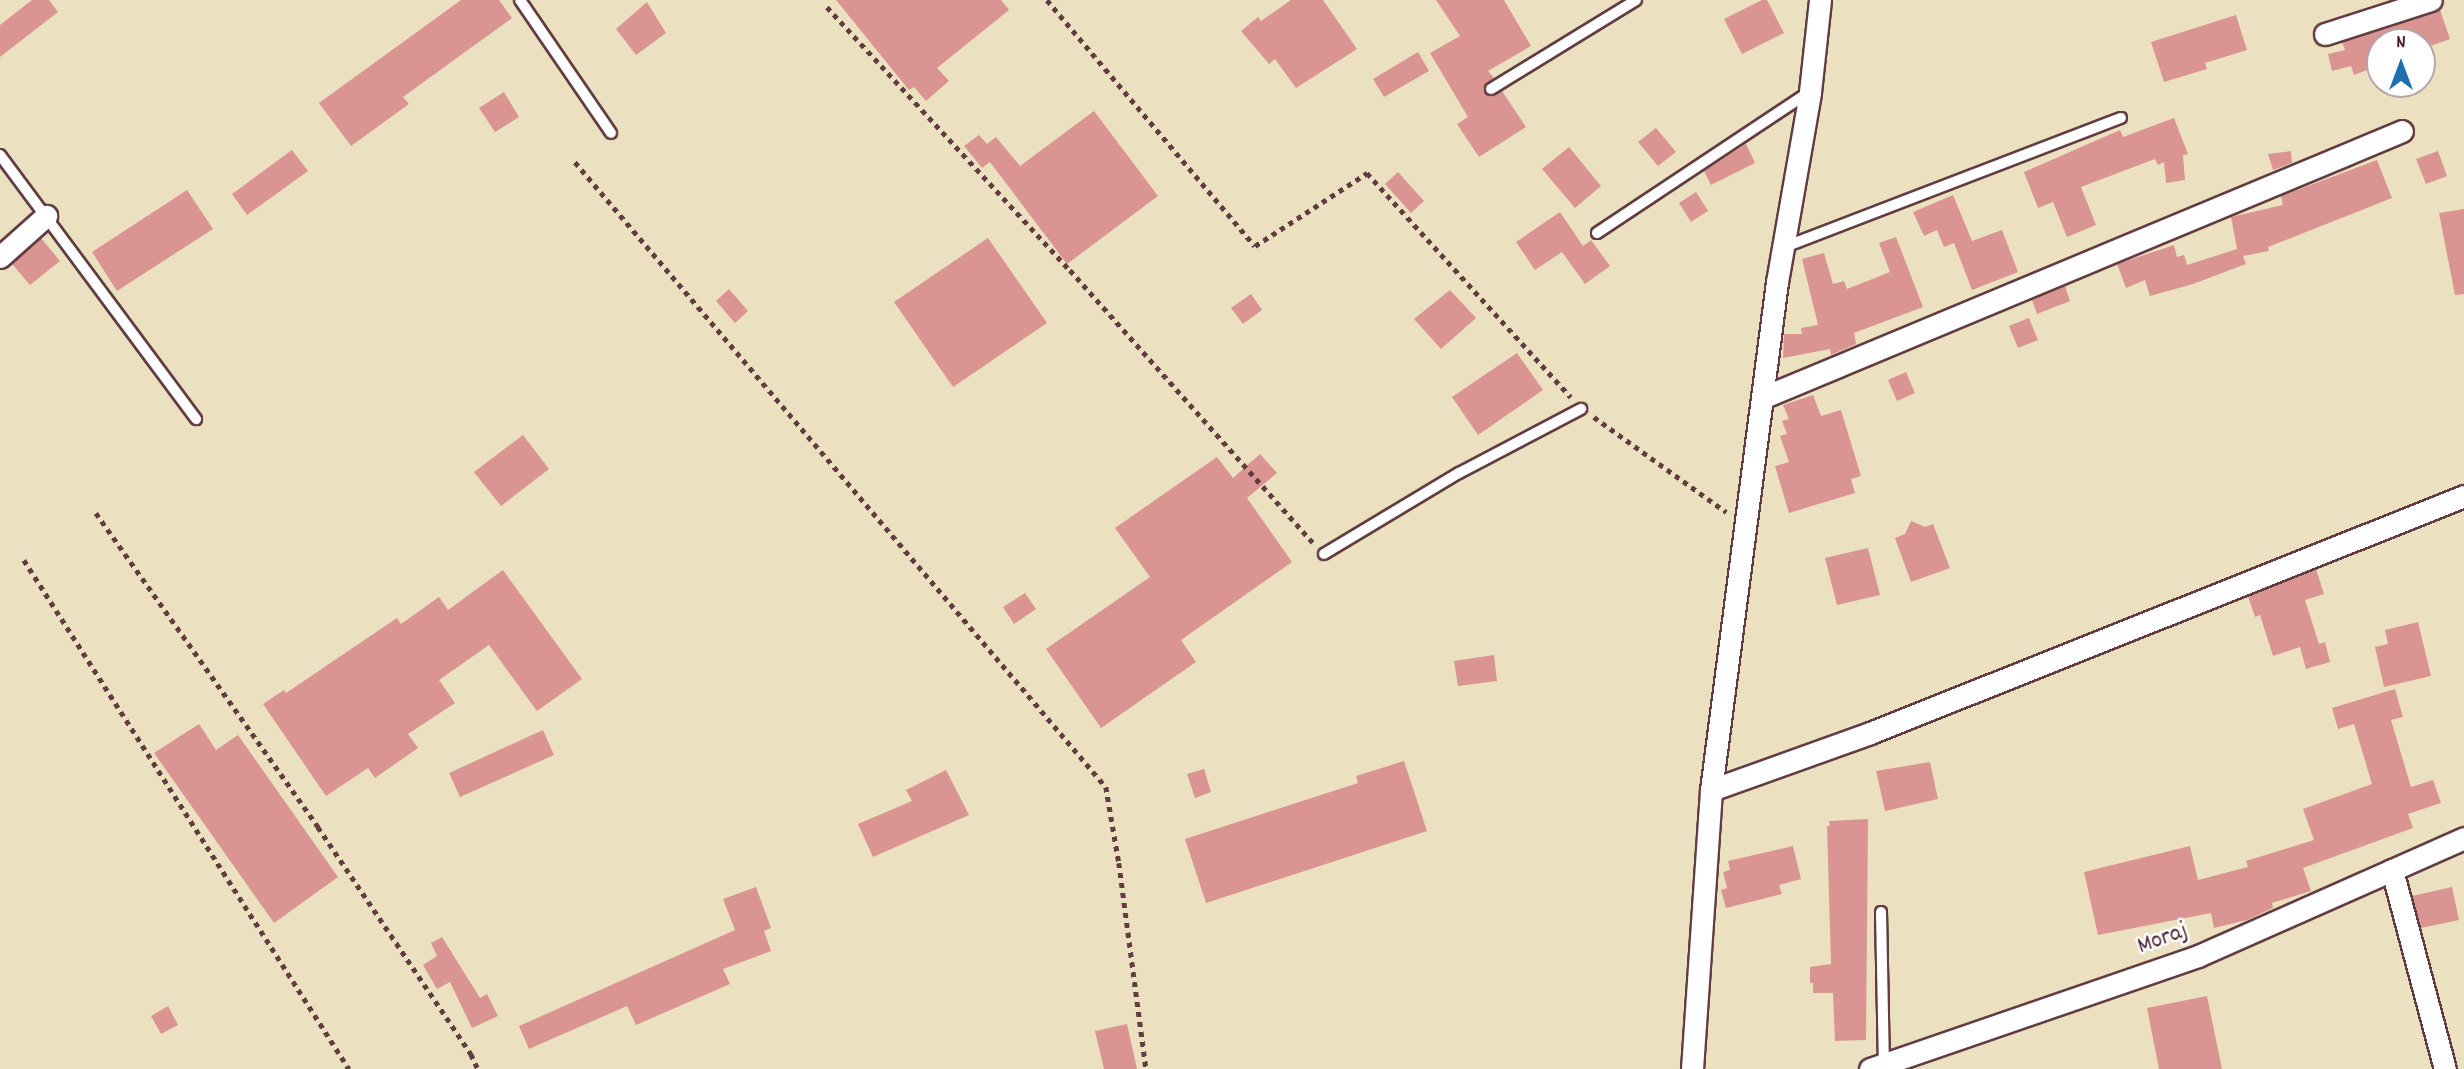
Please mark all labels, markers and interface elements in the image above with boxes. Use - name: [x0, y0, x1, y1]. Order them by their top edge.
- north arrow: [2366, 28, 2436, 98]
- text: N: [2396, 30, 2406, 57]
- street label: Moraj: [2134, 918, 2192, 962]

